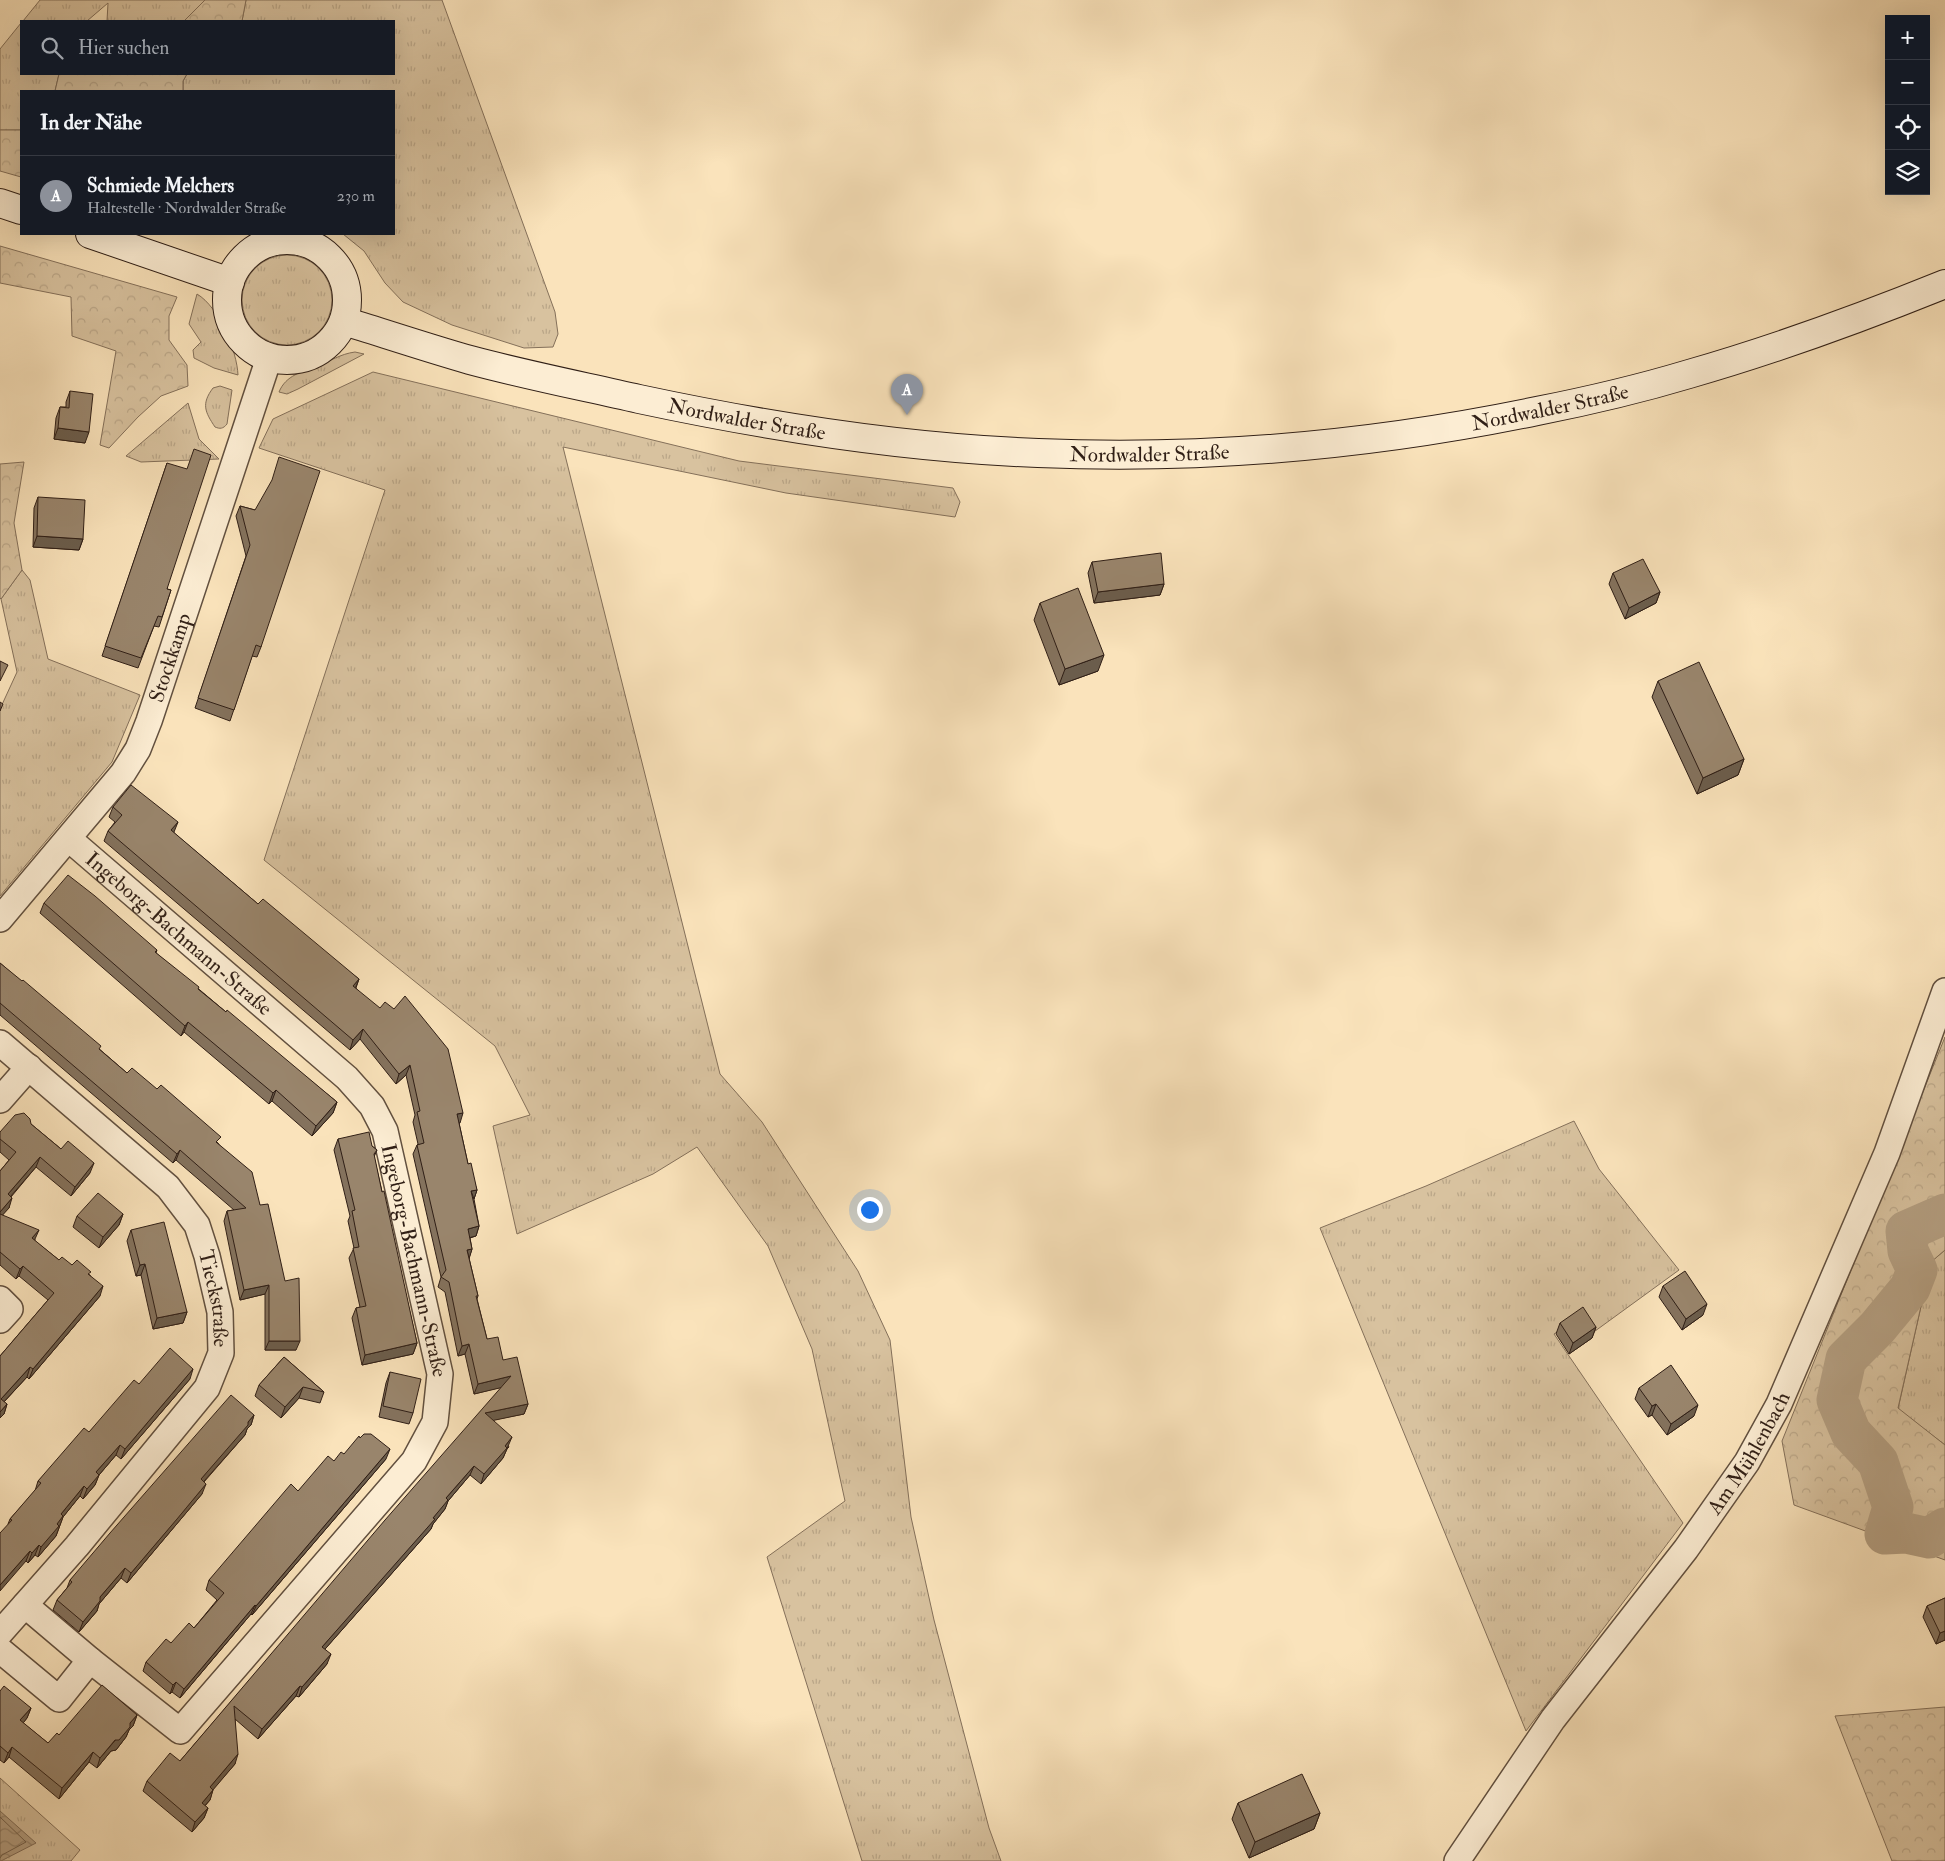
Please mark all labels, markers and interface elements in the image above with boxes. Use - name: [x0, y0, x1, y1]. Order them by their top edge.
- map controls: [1885, 15, 1930, 195]
- button: +: [1885, 15, 1930, 60]
- search box: [20, 20, 395, 75]
- icon: search: [38, 34, 66, 62]
- text: Hier suchen: [78, 36, 169, 60]
- button: −: [1885, 60, 1930, 105]
- button: locate: [1885, 105, 1930, 150]
- text: In der Nähe: [40, 109, 142, 136]
- button: layers: [1885, 150, 1930, 195]
- text: Schmiede Melchers: [87, 174, 234, 198]
- text: A: [51, 186, 61, 206]
- text: 230 m: [337, 186, 375, 206]
- text: Haltestelle · Nordwalder Straße: [87, 198, 286, 218]
- pin: A: [891, 374, 923, 415]
- street label: Nordwalder Straße: [1470, 378, 1632, 437]
- street label: Nordwalder Straße: [665, 392, 828, 447]
- street label: Nordwalder Straße: [1069, 439, 1230, 469]
- street label: Stockkamp: [143, 610, 198, 706]
- street label: Ingeborg-Bachmann-Straße: [79, 846, 278, 1022]
- street label: Ingeborg-Bachmann-Straße: [374, 1141, 453, 1380]
- your location: [857, 1197, 883, 1223]
- street label: Tieckstraße: [192, 1247, 234, 1348]
- street label: Am Mühlenbach: [1701, 1388, 1797, 1521]

